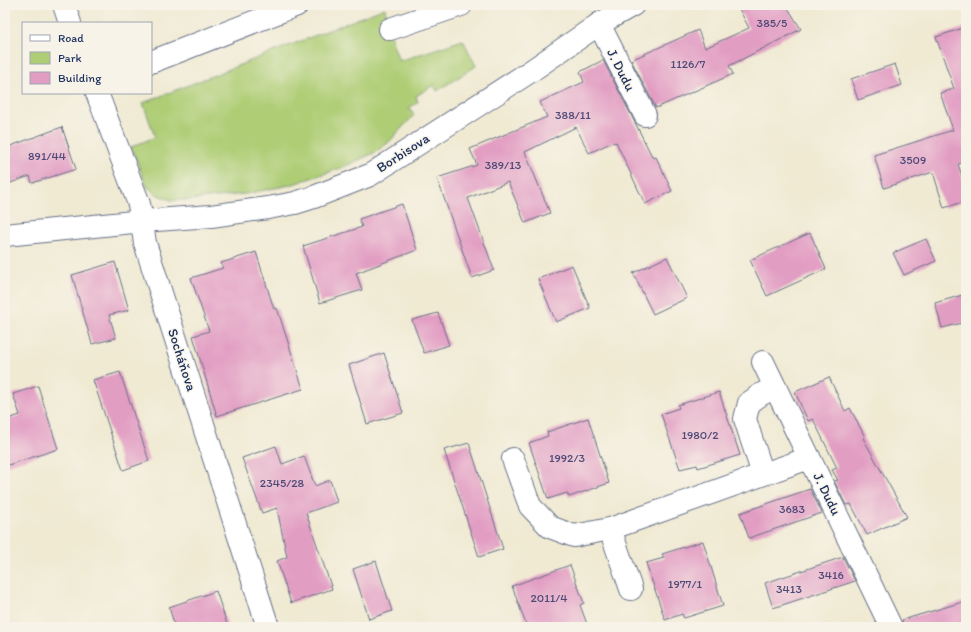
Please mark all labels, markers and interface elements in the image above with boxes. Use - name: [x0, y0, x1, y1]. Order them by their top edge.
- house number: 385/5: [757, 16, 787, 30]
- legend: [22, 22, 152, 94]
- text: Road: [58, 31, 84, 45]
- street label: J. Dudu: [603, 46, 639, 94]
- text: Park: [58, 51, 82, 65]
- house number: 1126/7: [671, 57, 705, 71]
- text: Building: [58, 71, 102, 85]
- house number: 388/11: [555, 108, 591, 122]
- street label: Borbisova: [373, 129, 433, 176]
- house number: 891/44: [28, 149, 66, 163]
- house number: 3509: [900, 153, 926, 167]
- house number: 389/13: [485, 158, 522, 172]
- street label: Socháňova: [164, 327, 200, 394]
- house number: 1980/2: [681, 428, 719, 442]
- house number: 1992/3: [549, 451, 585, 465]
- street label: J. Dudu: [809, 470, 845, 518]
- house number: 2345/28: [260, 476, 305, 490]
- house number: 3683: [779, 502, 805, 516]
- house number: 3416: [818, 568, 844, 582]
- house number: 1977/1: [668, 577, 703, 591]
- house number: 3413: [776, 582, 802, 596]
- house number: 2011/4: [530, 591, 568, 605]

